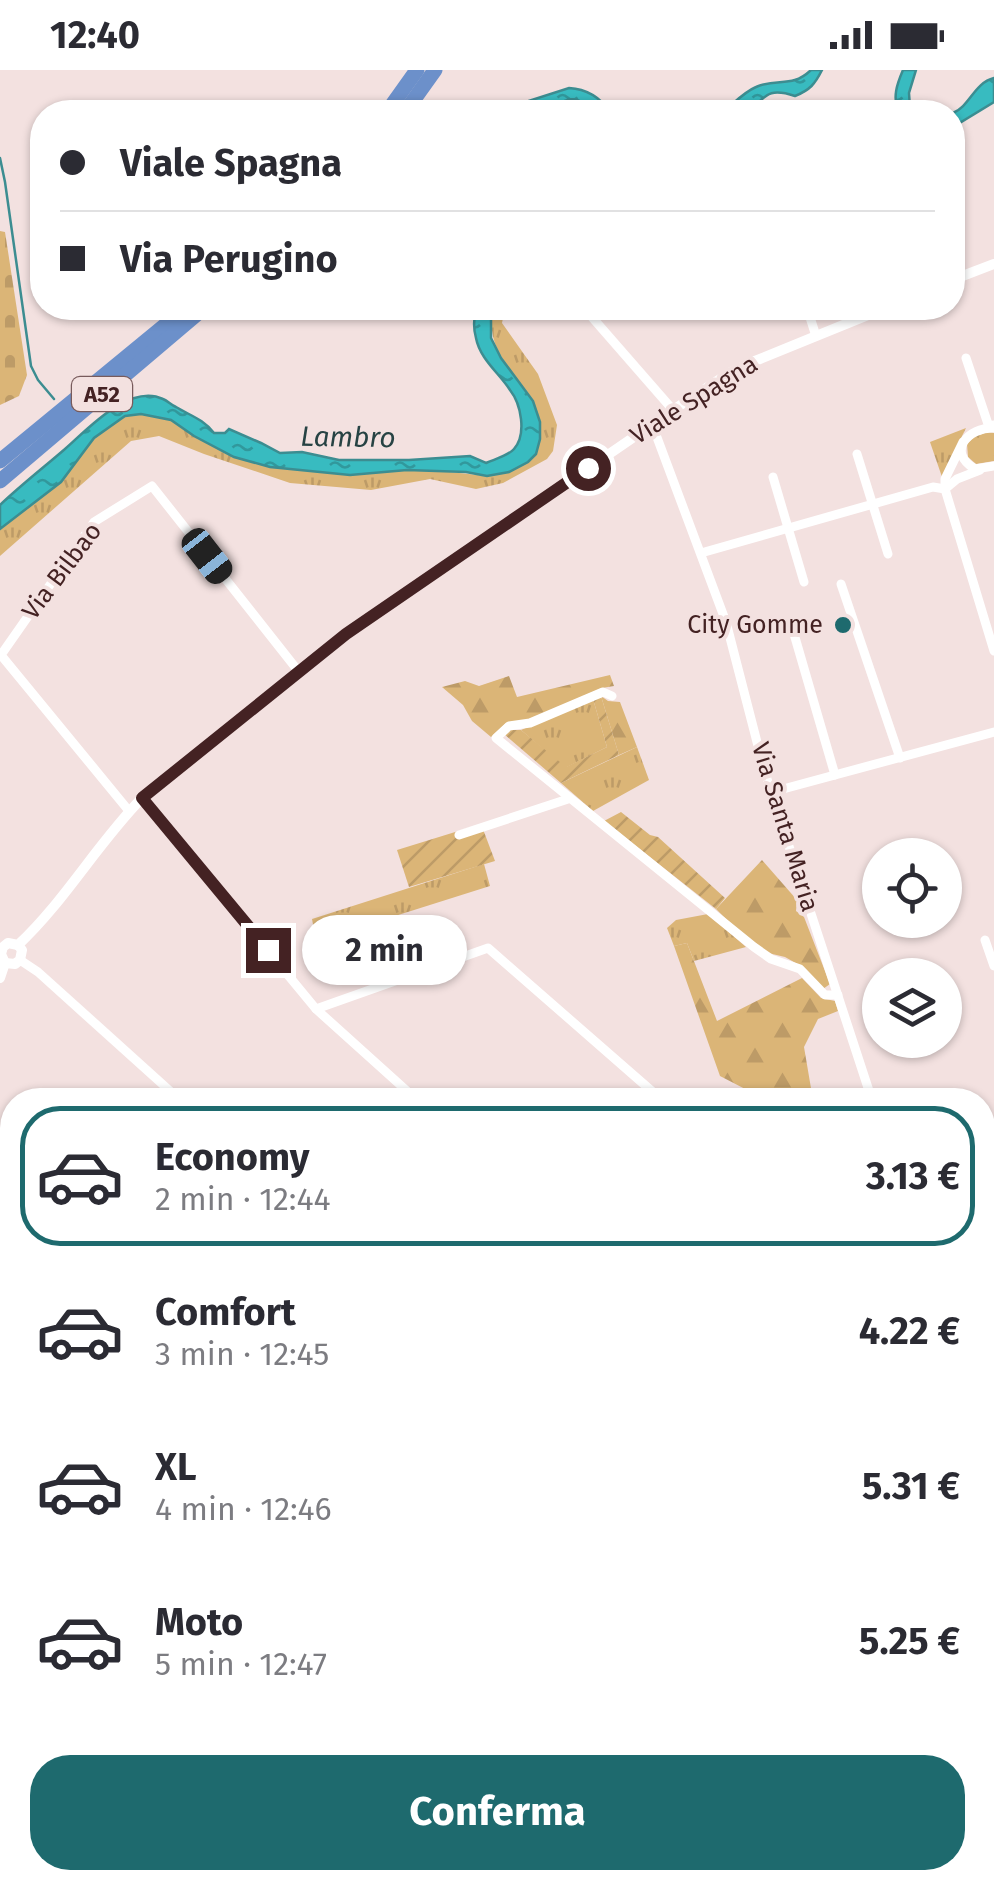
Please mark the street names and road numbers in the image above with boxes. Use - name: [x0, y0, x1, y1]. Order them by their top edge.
- street label: Viale Spagna: [625, 349, 763, 451]
- road number: A52: [72, 377, 132, 411]
- street label: Via Bilbao: [16, 517, 108, 625]
- street label: Via Santa Maria: [745, 739, 825, 915]

